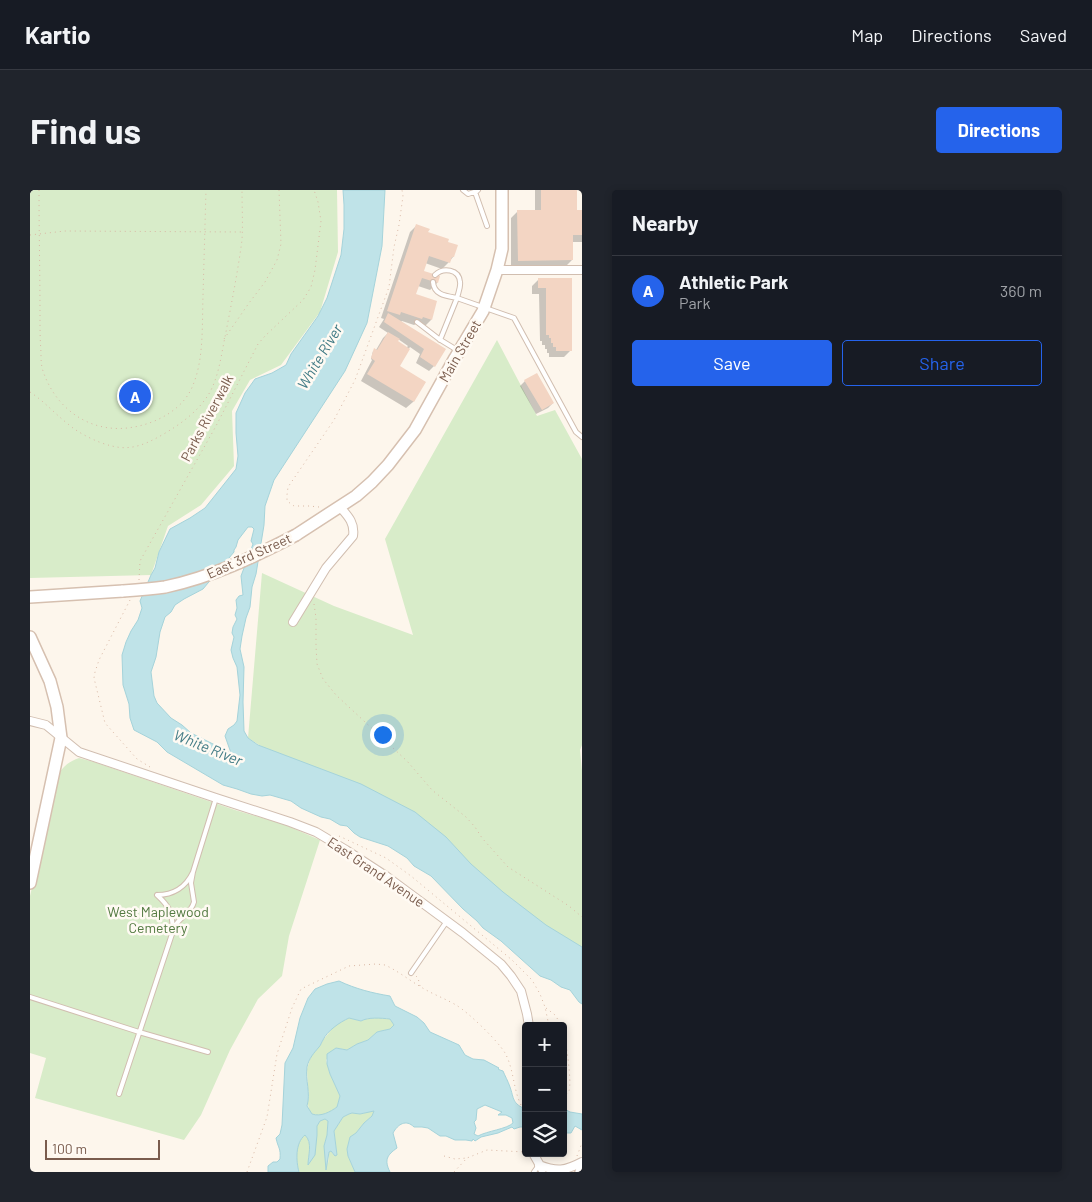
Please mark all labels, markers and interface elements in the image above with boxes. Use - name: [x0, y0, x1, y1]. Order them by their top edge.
- text: Kartio: [25, 20, 91, 49]
- text: Map: [851, 24, 883, 46]
- text: Directions: [911, 24, 992, 46]
- text: Saved: [1020, 24, 1067, 46]
- button: Directions: [936, 107, 1062, 153]
- text: Find us: [30, 109, 141, 151]
- text: Nearby: [632, 210, 698, 235]
- text: Athletic Park: [679, 270, 788, 293]
- text: A: [643, 281, 653, 300]
- text: 360 m: [1000, 281, 1042, 300]
- text: Park: [679, 293, 710, 312]
- street label: Main Street: [435, 316, 484, 385]
- water label: White River: [293, 320, 346, 392]
- button: Save: [632, 340, 832, 386]
- button: Share: [842, 340, 1042, 386]
- street label: Parks Riverwalk: [177, 371, 237, 464]
- pin: A: [119, 377, 151, 415]
- street label: East 3rd Street: [204, 529, 294, 582]
- your location: [370, 722, 396, 748]
- water label: White River: [171, 725, 246, 769]
- street label: East Grand Avenue: [325, 833, 428, 910]
- park label: West Maplewood Cemetery: [107, 903, 209, 936]
- map controls: [522, 1022, 567, 1157]
- button: +: [522, 1022, 567, 1067]
- button: −: [522, 1067, 567, 1112]
- button: layers: [522, 1112, 567, 1157]
- scale bar: [45, 1137, 160, 1160]
- text: 100 m: [52, 1140, 87, 1157]

